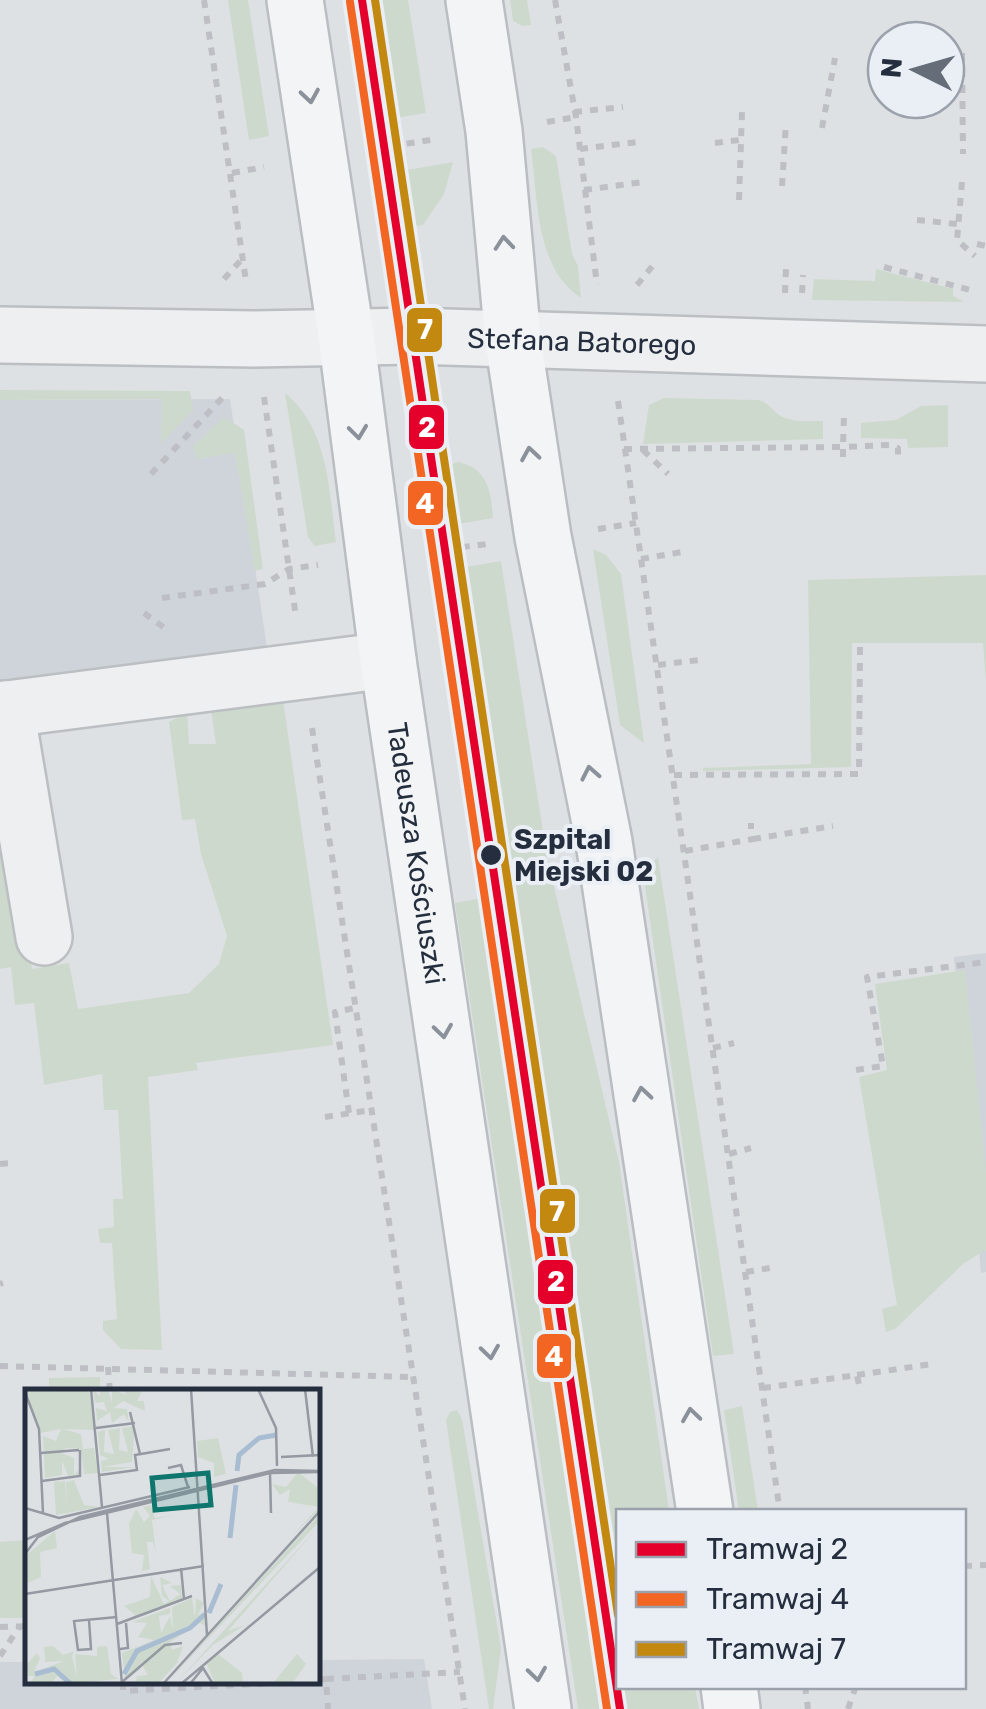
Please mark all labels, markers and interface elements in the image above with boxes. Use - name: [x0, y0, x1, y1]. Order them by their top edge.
- north arrow: [866, 20, 966, 120]
- text: N: [874, 56, 909, 79]
- one-way arrow: [299, 88, 320, 105]
- one-way arrow: [494, 234, 515, 250]
- line badge: 7: [405, 306, 444, 354]
- text: 7: [417, 313, 433, 346]
- street label: Stefana Batorego: [467, 321, 697, 361]
- line badge: 2: [407, 403, 446, 451]
- text: 2: [418, 411, 436, 444]
- one-way arrow: [347, 424, 368, 440]
- one-way arrow: [521, 445, 542, 462]
- line badge: 4: [406, 479, 445, 527]
- text: 4: [415, 487, 435, 520]
- street label: Tadeusza Kościuszki: [381, 720, 452, 987]
- one-way arrow: [580, 765, 601, 782]
- place label: Szpital Miejski 02: [514, 823, 653, 888]
- marker: Szpital Miejski 02: [478, 842, 504, 868]
- one-way arrow: [431, 1022, 452, 1039]
- one-way arrow: [633, 1085, 654, 1102]
- line badge: 7: [538, 1187, 577, 1235]
- text: 7: [549, 1195, 565, 1228]
- line badge: 2: [536, 1258, 575, 1306]
- text: 2: [547, 1265, 565, 1298]
- line badge: 4: [535, 1332, 573, 1380]
- text: 4: [544, 1340, 564, 1373]
- one-way arrow: [479, 1344, 500, 1360]
- inset map: [25, 1389, 320, 1684]
- one-way arrow: [682, 1407, 703, 1423]
- legend: [616, 1509, 966, 1689]
- text: Tramwaj 2: [706, 1531, 848, 1567]
- text: Tramwaj 4: [706, 1581, 849, 1617]
- text: Tramwaj 7: [706, 1631, 846, 1667]
- one-way arrow: [526, 1665, 547, 1682]

